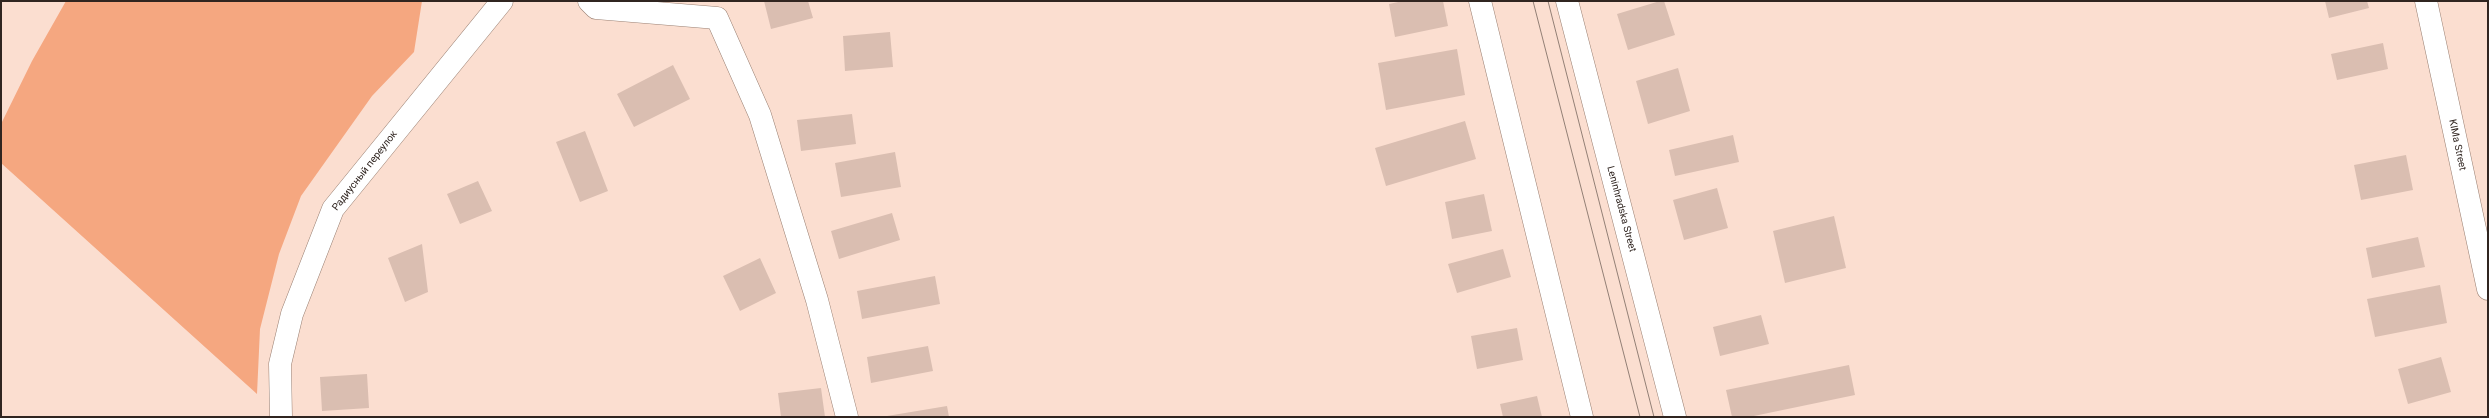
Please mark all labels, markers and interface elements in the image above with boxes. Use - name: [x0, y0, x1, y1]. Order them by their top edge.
- street label: KIMa Street: [2446, 118, 2468, 172]
- street label: Радиусный переулок: [330, 128, 400, 214]
- street label: Leninhradska Street: [1604, 165, 1638, 253]

